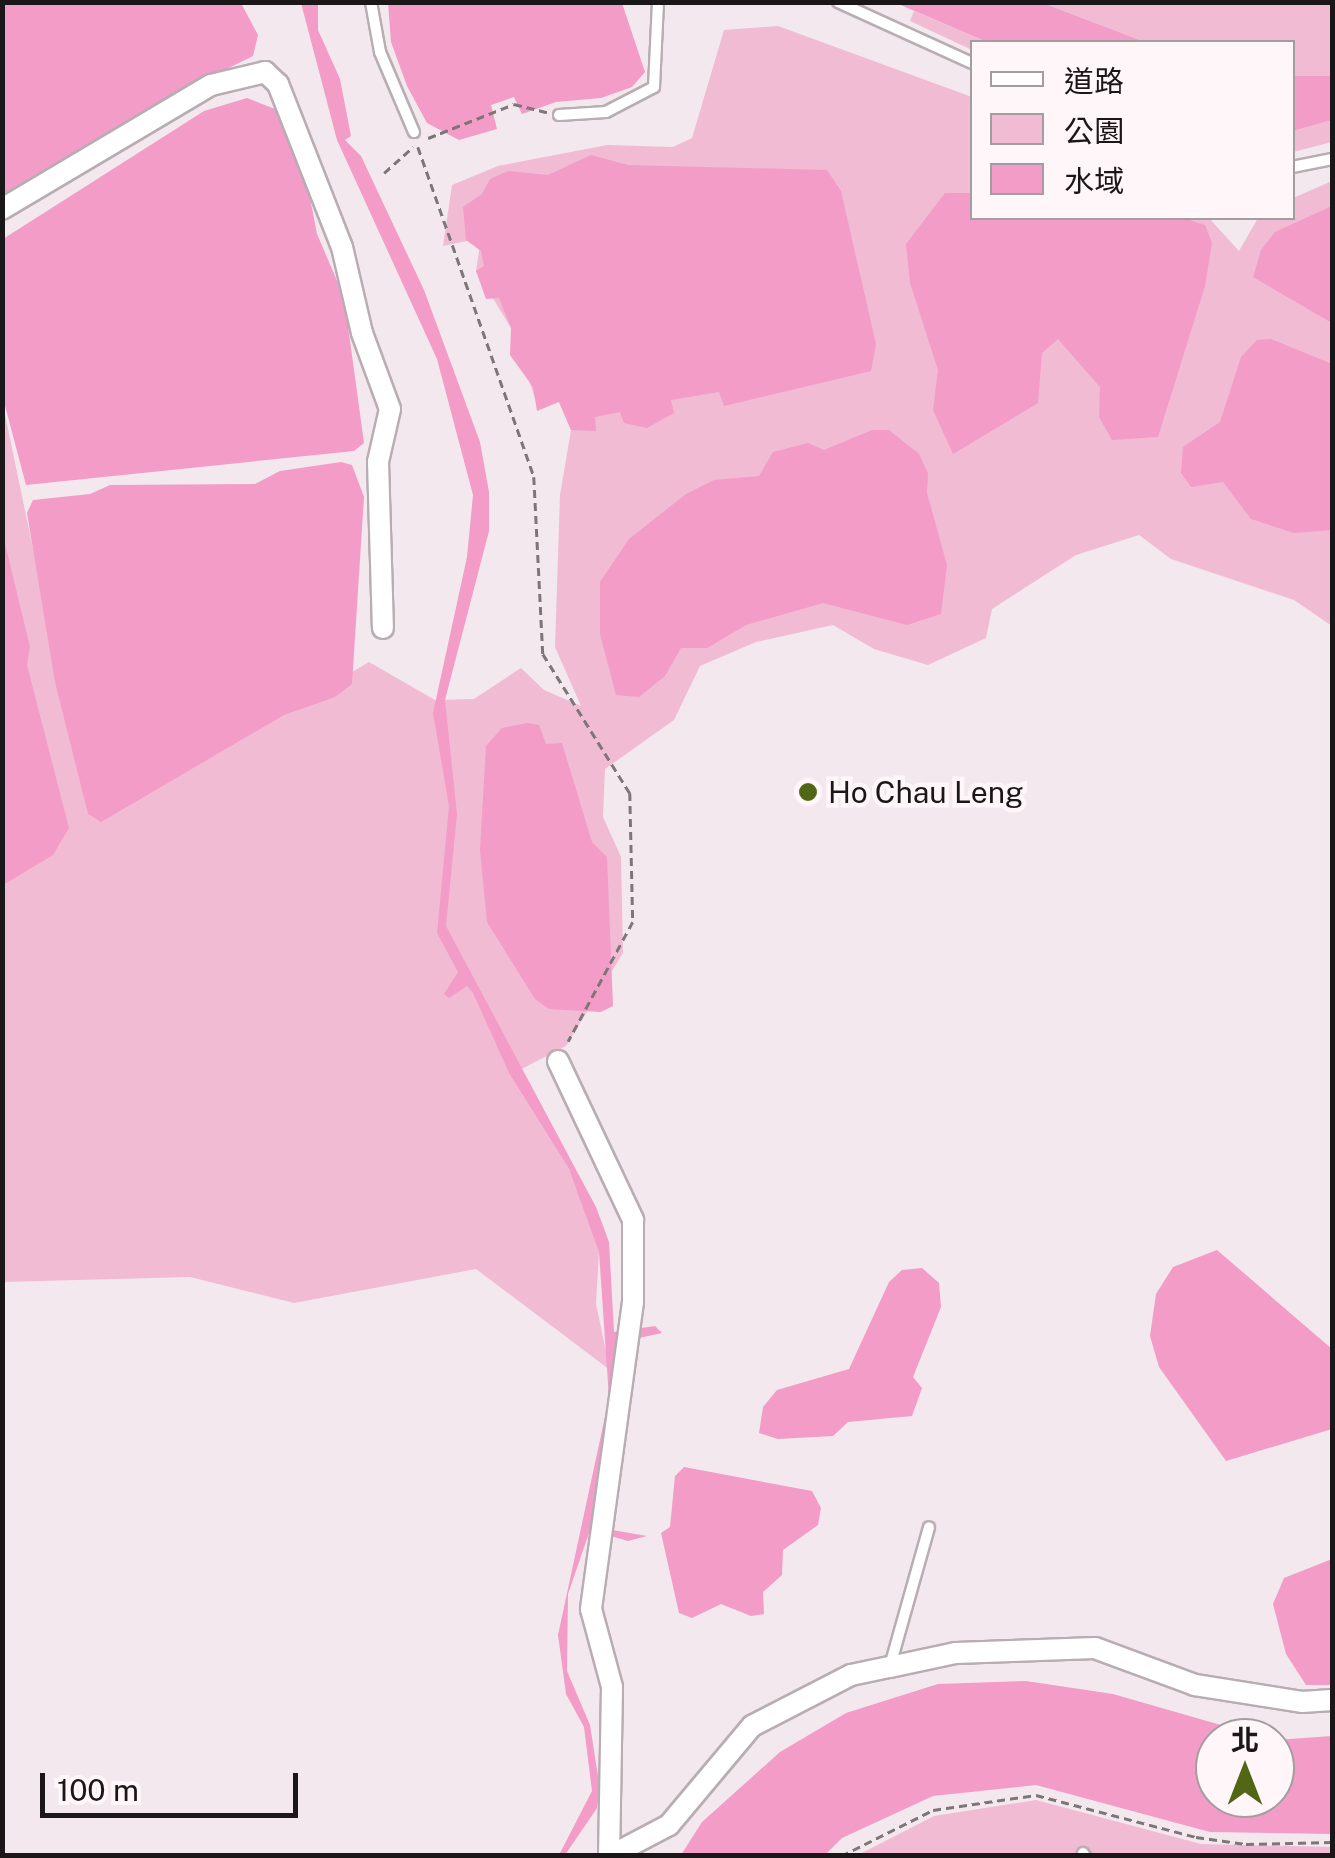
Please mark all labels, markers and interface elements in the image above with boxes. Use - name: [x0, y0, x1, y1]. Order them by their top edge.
- legend: [970, 40, 1295, 220]
- text: 道路: [1064, 63, 1124, 99]
- text: 公園: [1064, 113, 1124, 149]
- text: 水域: [1064, 163, 1124, 199]
- place label: Ho Chau Leng: [828, 774, 1024, 810]
- marker: Ho Chau Leng: [797, 781, 819, 803]
- north arrow: [1195, 1718, 1295, 1818]
- text: 北: [1231, 1723, 1259, 1756]
- scale bar: [45, 1753, 302, 1815]
- text: 100 m: [57, 1772, 139, 1808]

